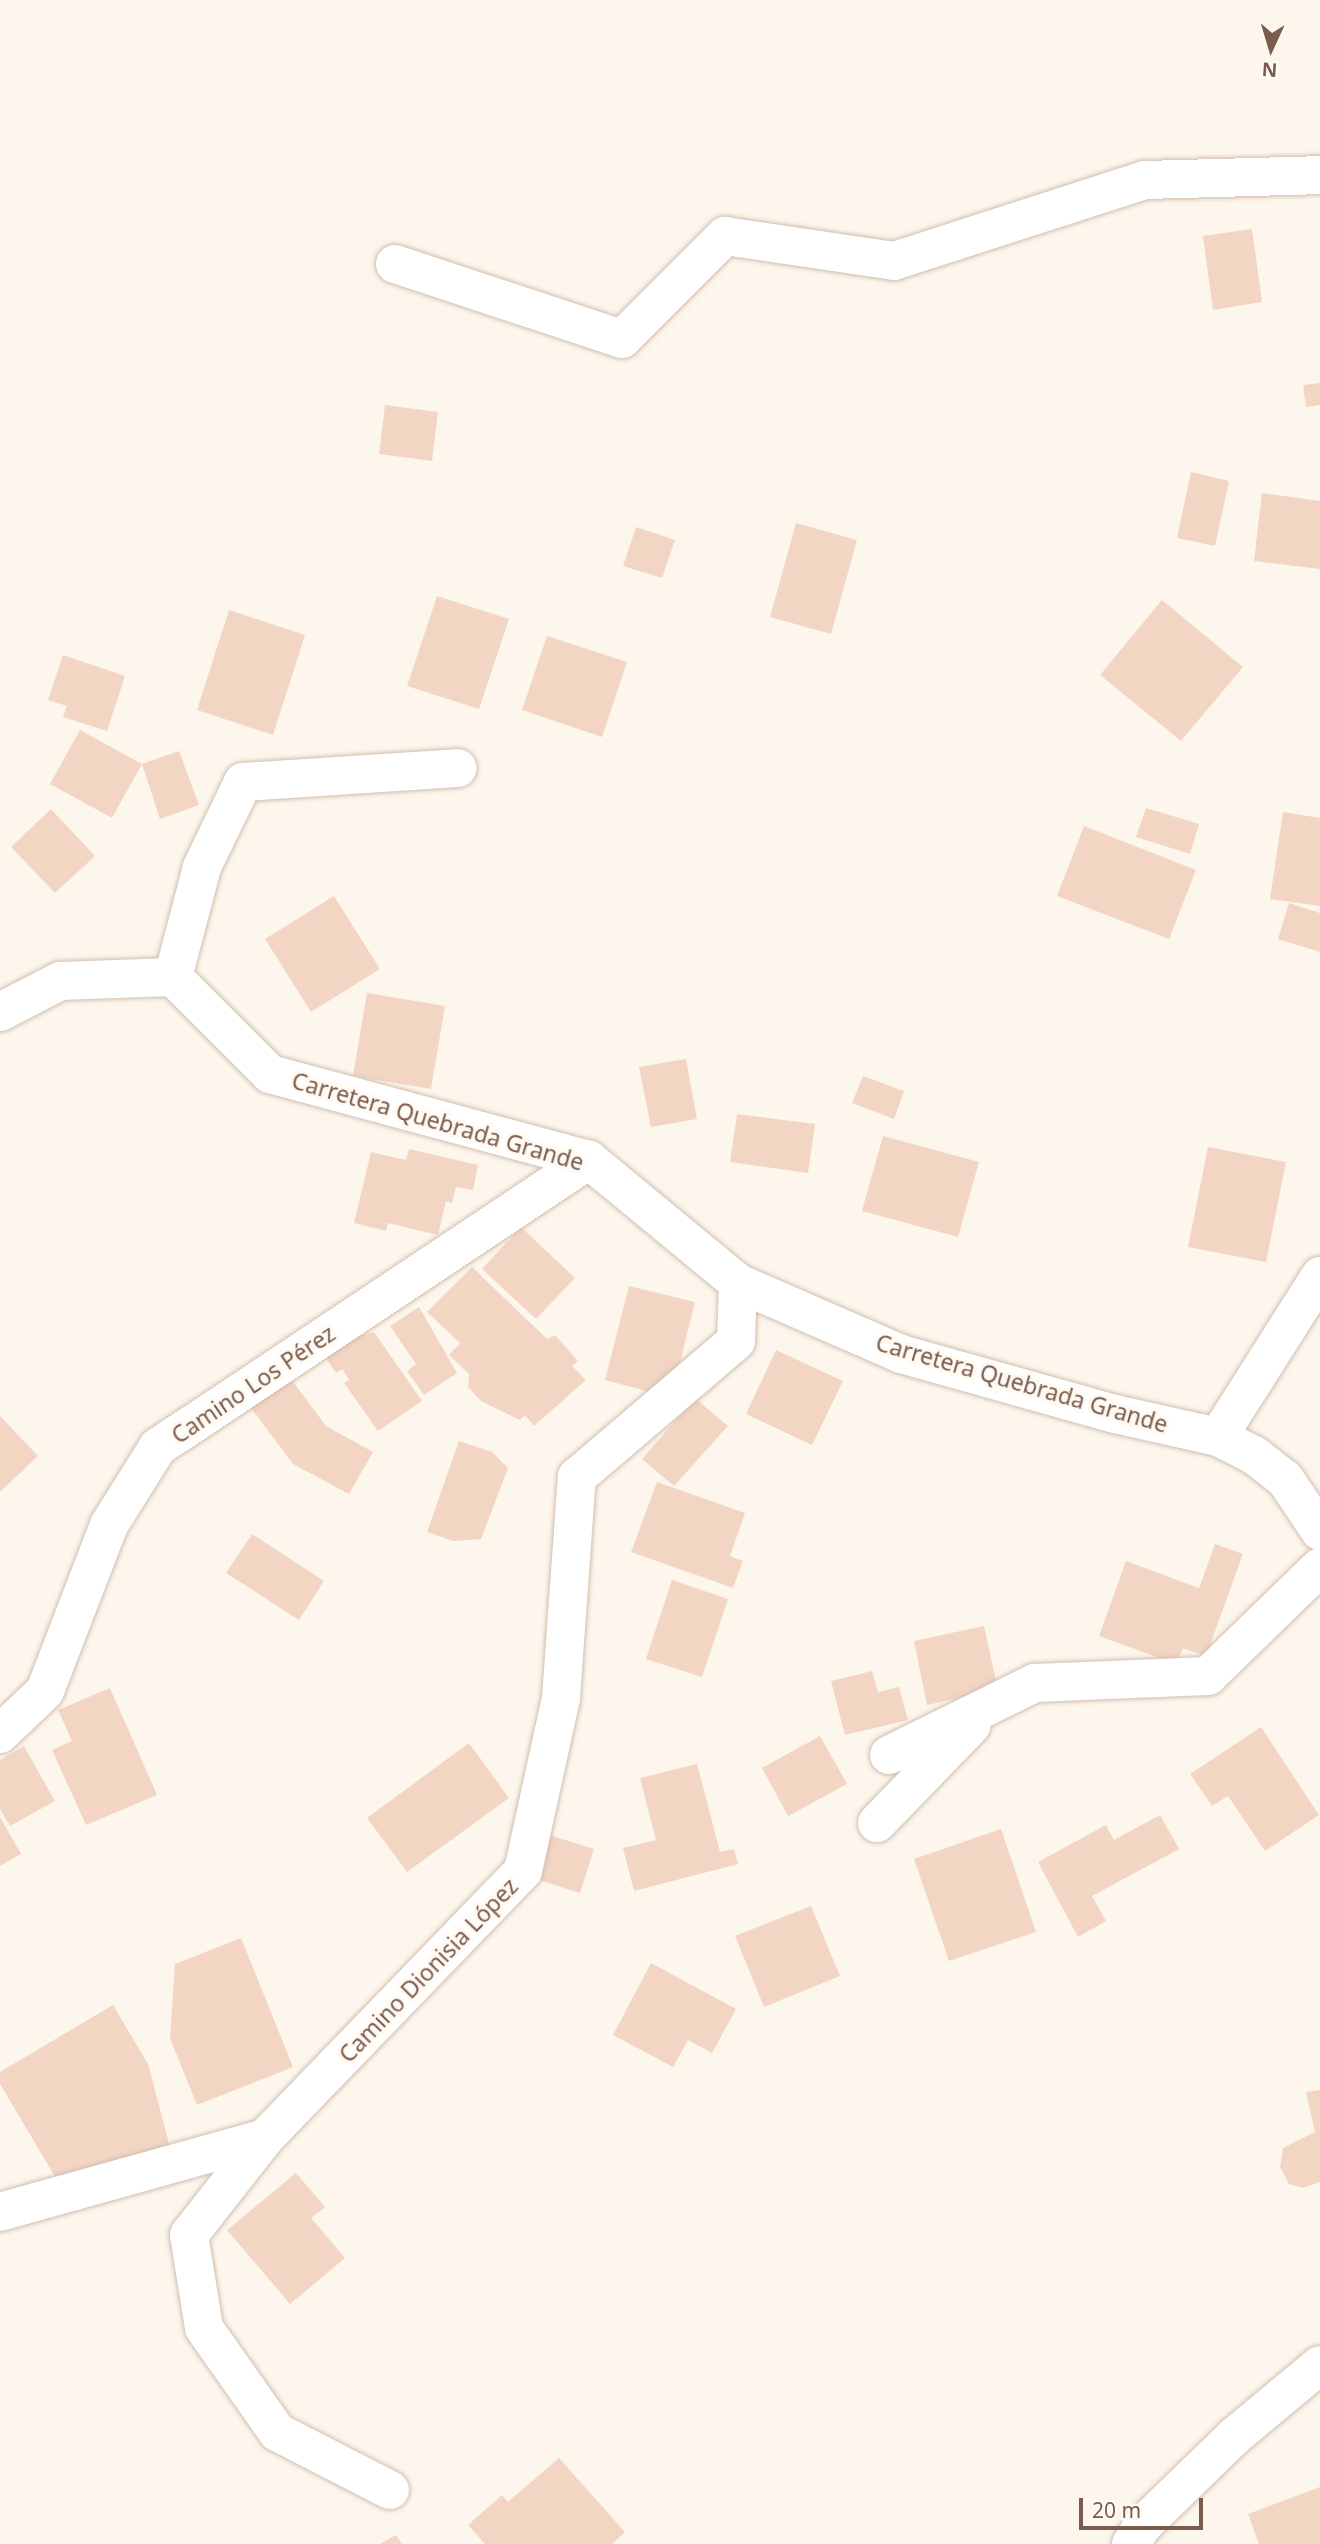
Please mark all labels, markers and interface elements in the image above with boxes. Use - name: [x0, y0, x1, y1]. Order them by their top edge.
- north arrow: [1236, 14, 1306, 84]
- text: N: [1261, 56, 1278, 83]
- street label: Carretera Quebrada Grande: [289, 1066, 587, 1176]
- street label: Camino Los Pérez: [166, 1319, 340, 1449]
- street label: Carretera Quebrada Grande: [873, 1328, 1171, 1438]
- street label: Camino Dionisia López: [333, 1872, 523, 2068]
- scale bar: [1082, 2484, 1206, 2528]
- text: 20 m: [1092, 2496, 1141, 2524]

